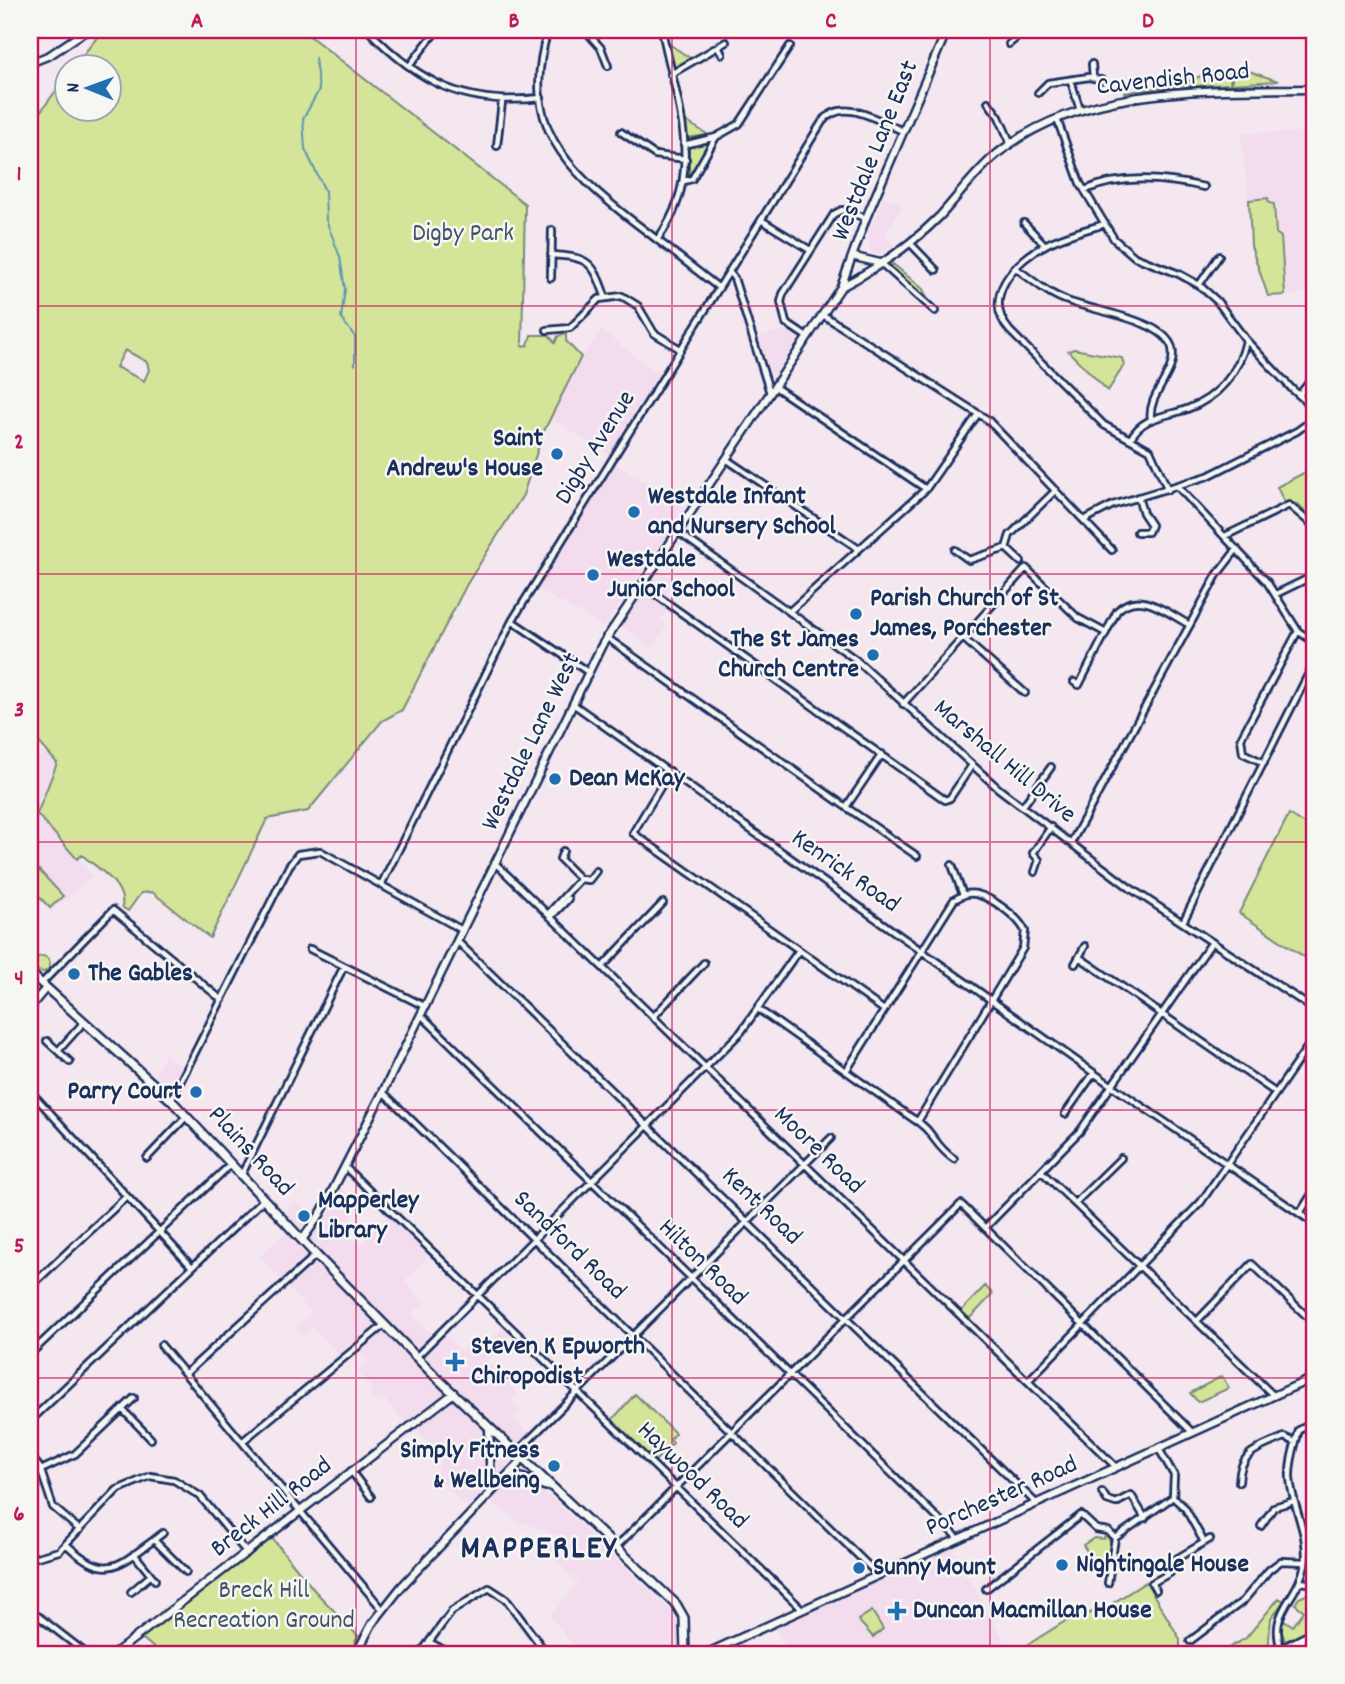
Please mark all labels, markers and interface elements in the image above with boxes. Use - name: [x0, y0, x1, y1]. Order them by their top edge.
- text: A: [191, 6, 203, 39]
- text: B: [509, 6, 520, 39]
- text: C: [825, 6, 837, 39]
- text: D: [1142, 6, 1154, 39]
- north arrow: [52, 52, 122, 122]
- street label: Cavendish Road: [1095, 54, 1251, 106]
- street label: Westdale Lane East: [823, 55, 929, 247]
- text: N: [61, 83, 88, 93]
- text: 1: [16, 159, 22, 192]
- park label: Digby Park: [412, 216, 514, 253]
- street label: Digby Avenue: [546, 384, 646, 512]
- place label: Saint Andrew's House: [386, 421, 543, 488]
- text: 2: [14, 427, 24, 460]
- marker: Saint Andrew's House: [549, 446, 565, 462]
- place label: Westdale Infant and Nursery School: [648, 479, 837, 546]
- marker: Westdale Infant and Nursery School: [626, 504, 642, 520]
- place label: Westdale Junior School: [607, 542, 736, 609]
- marker: Westdale Junior School: [585, 567, 601, 583]
- place label: Parish Church of St James, Porchester: [870, 581, 1059, 648]
- marker: Parish Church of St James, Porchester: [848, 606, 864, 622]
- place label: The St James Church Centre: [718, 622, 859, 689]
- street label: Westdale Lane West: [473, 646, 591, 837]
- marker: The St James Church Centre: [865, 647, 881, 663]
- street label: Marshall Hill Drive: [924, 691, 1084, 833]
- text: 3: [14, 695, 24, 728]
- place label: Dean McKay: [569, 761, 686, 798]
- marker: Dean McKay: [547, 771, 563, 787]
- street label: Kenrick Road: [783, 821, 907, 923]
- place label: The Gables: [88, 956, 193, 993]
- text: 4: [14, 963, 24, 996]
- marker: The Gables: [66, 966, 82, 982]
- place label: Parry Court: [67, 1074, 182, 1111]
- marker: Parry Court: [188, 1084, 204, 1100]
- street label: Plains Road: [198, 1098, 302, 1206]
- street label: Moore Road: [764, 1098, 872, 1204]
- street label: Kent Road: [712, 1159, 810, 1255]
- street label: Sandford Road: [504, 1182, 634, 1310]
- place label: Mapperley Library: [318, 1183, 420, 1250]
- marker: Mapperley Library: [296, 1208, 312, 1224]
- street label: Hilton Road: [649, 1211, 755, 1315]
- text: 5: [14, 1231, 24, 1264]
- place label: Steven K Epworth Chiropodist: [471, 1329, 645, 1396]
- marker: Steven K Epworth Chiropodist: [445, 1352, 465, 1372]
- street label: Haywood Road: [628, 1413, 756, 1539]
- place label: Simply Fitness & Wellbeing: [400, 1433, 540, 1500]
- street label: Porchester Road: [920, 1447, 1084, 1547]
- street label: Breck Hill Road: [203, 1449, 341, 1567]
- marker: Simply Fitness & Wellbeing: [546, 1458, 562, 1474]
- text: 6: [13, 1499, 25, 1532]
- district label: MAPPERLEY: [461, 1527, 617, 1574]
- place label: Nightingale House: [1076, 1547, 1249, 1584]
- place label: Sunny Mount: [873, 1550, 996, 1587]
- marker: Nightingale House: [1054, 1557, 1070, 1573]
- marker: Sunny Mount: [851, 1560, 867, 1576]
- park label: Breck Hill Recreation Ground: [173, 1573, 355, 1640]
- place label: Duncan Macmillan House: [913, 1593, 1152, 1630]
- marker: Duncan Macmillan House: [887, 1601, 907, 1621]

